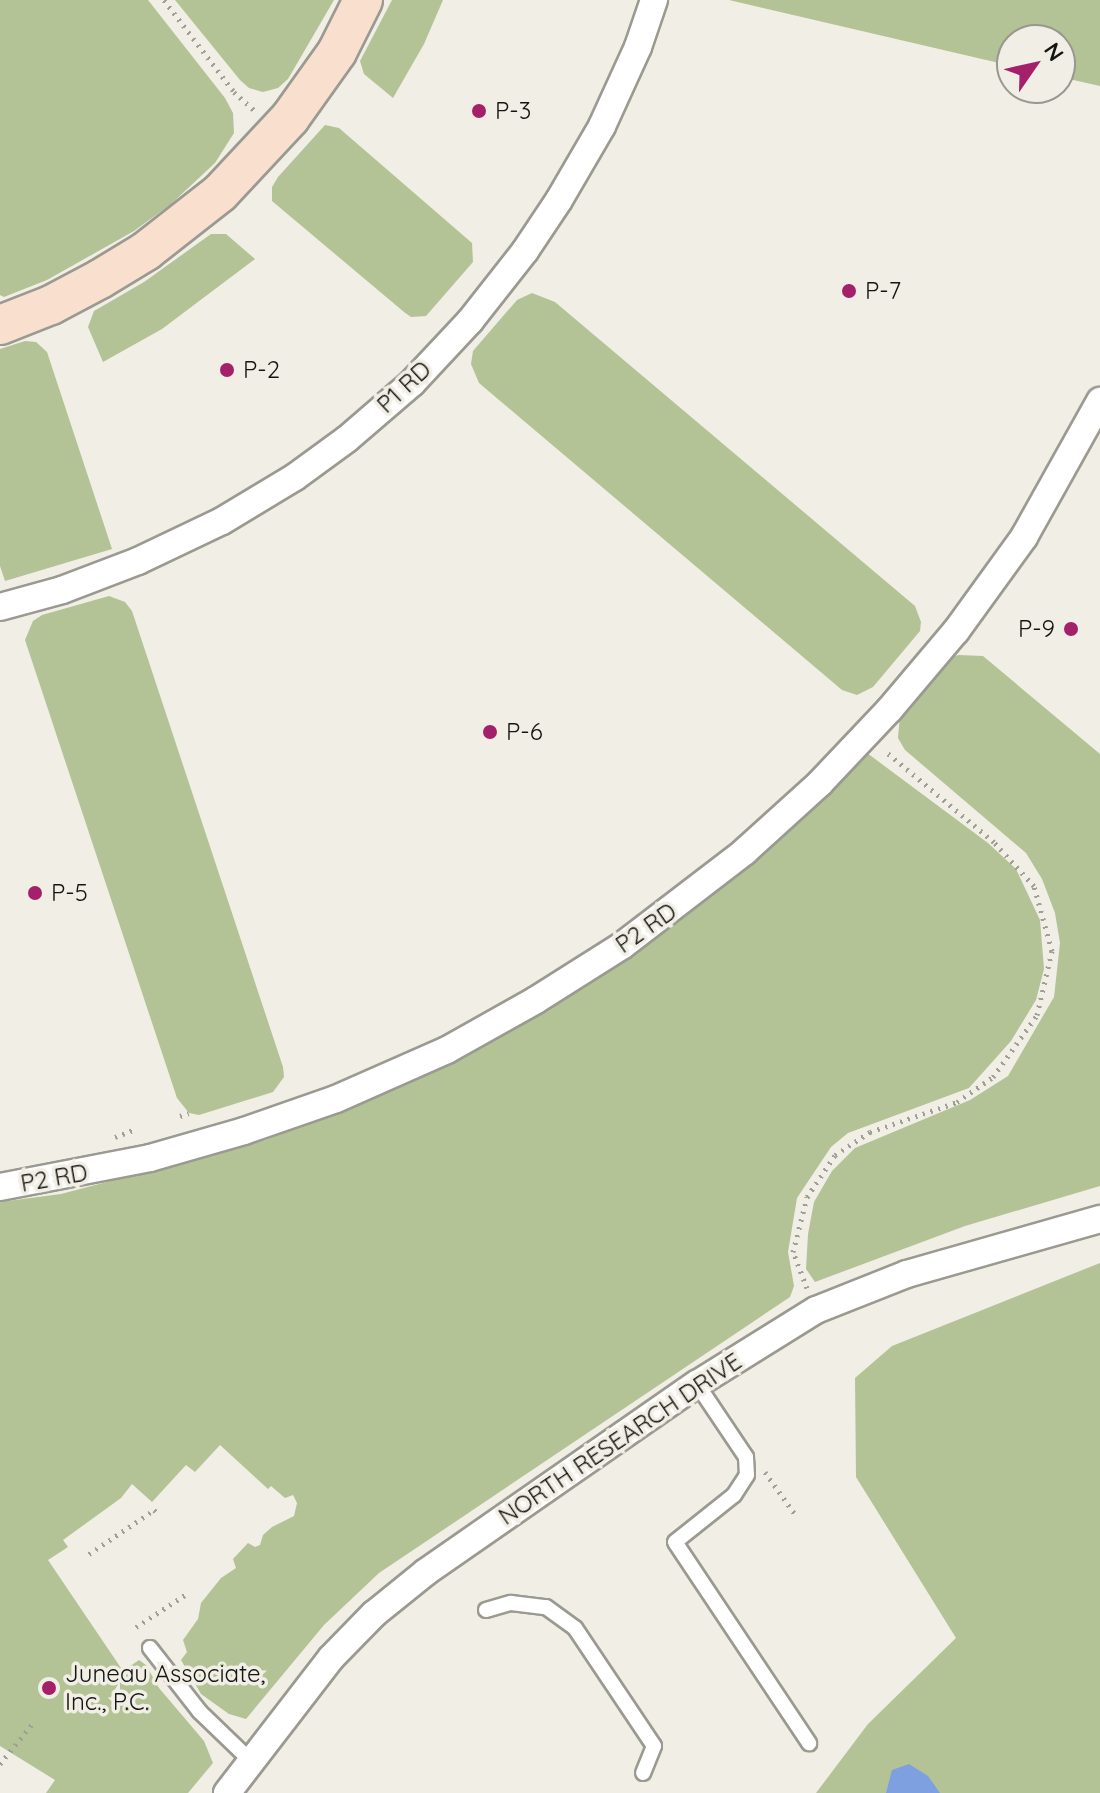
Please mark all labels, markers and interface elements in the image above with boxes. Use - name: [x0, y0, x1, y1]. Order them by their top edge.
- north arrow: [996, 24, 1076, 104]
- text: N: [1038, 37, 1070, 66]
- place label: P-3: [495, 97, 531, 125]
- marker: P-3: [470, 102, 488, 120]
- place label: P-7: [865, 277, 901, 305]
- marker: P-7: [840, 282, 858, 300]
- street label: P1 RD: [371, 355, 437, 419]
- place label: P-2: [243, 356, 280, 384]
- marker: P-2: [218, 361, 236, 379]
- place label: P-9: [1018, 615, 1055, 643]
- marker: P-9: [1062, 620, 1080, 638]
- place label: P-6: [506, 718, 543, 746]
- marker: P-6: [481, 723, 499, 741]
- place label: P-5: [51, 879, 88, 907]
- marker: P-5: [26, 884, 44, 902]
- street label: P2 RD: [610, 897, 682, 959]
- street label: P2 RD: [18, 1158, 90, 1198]
- street label: NORTH RESEARCH DRIVE: [493, 1347, 747, 1531]
- place label: Juneau Associate, Inc., P.C.: [65, 1660, 265, 1716]
- marker: Juneau Associate, Inc., P.C.: [40, 1679, 58, 1697]

